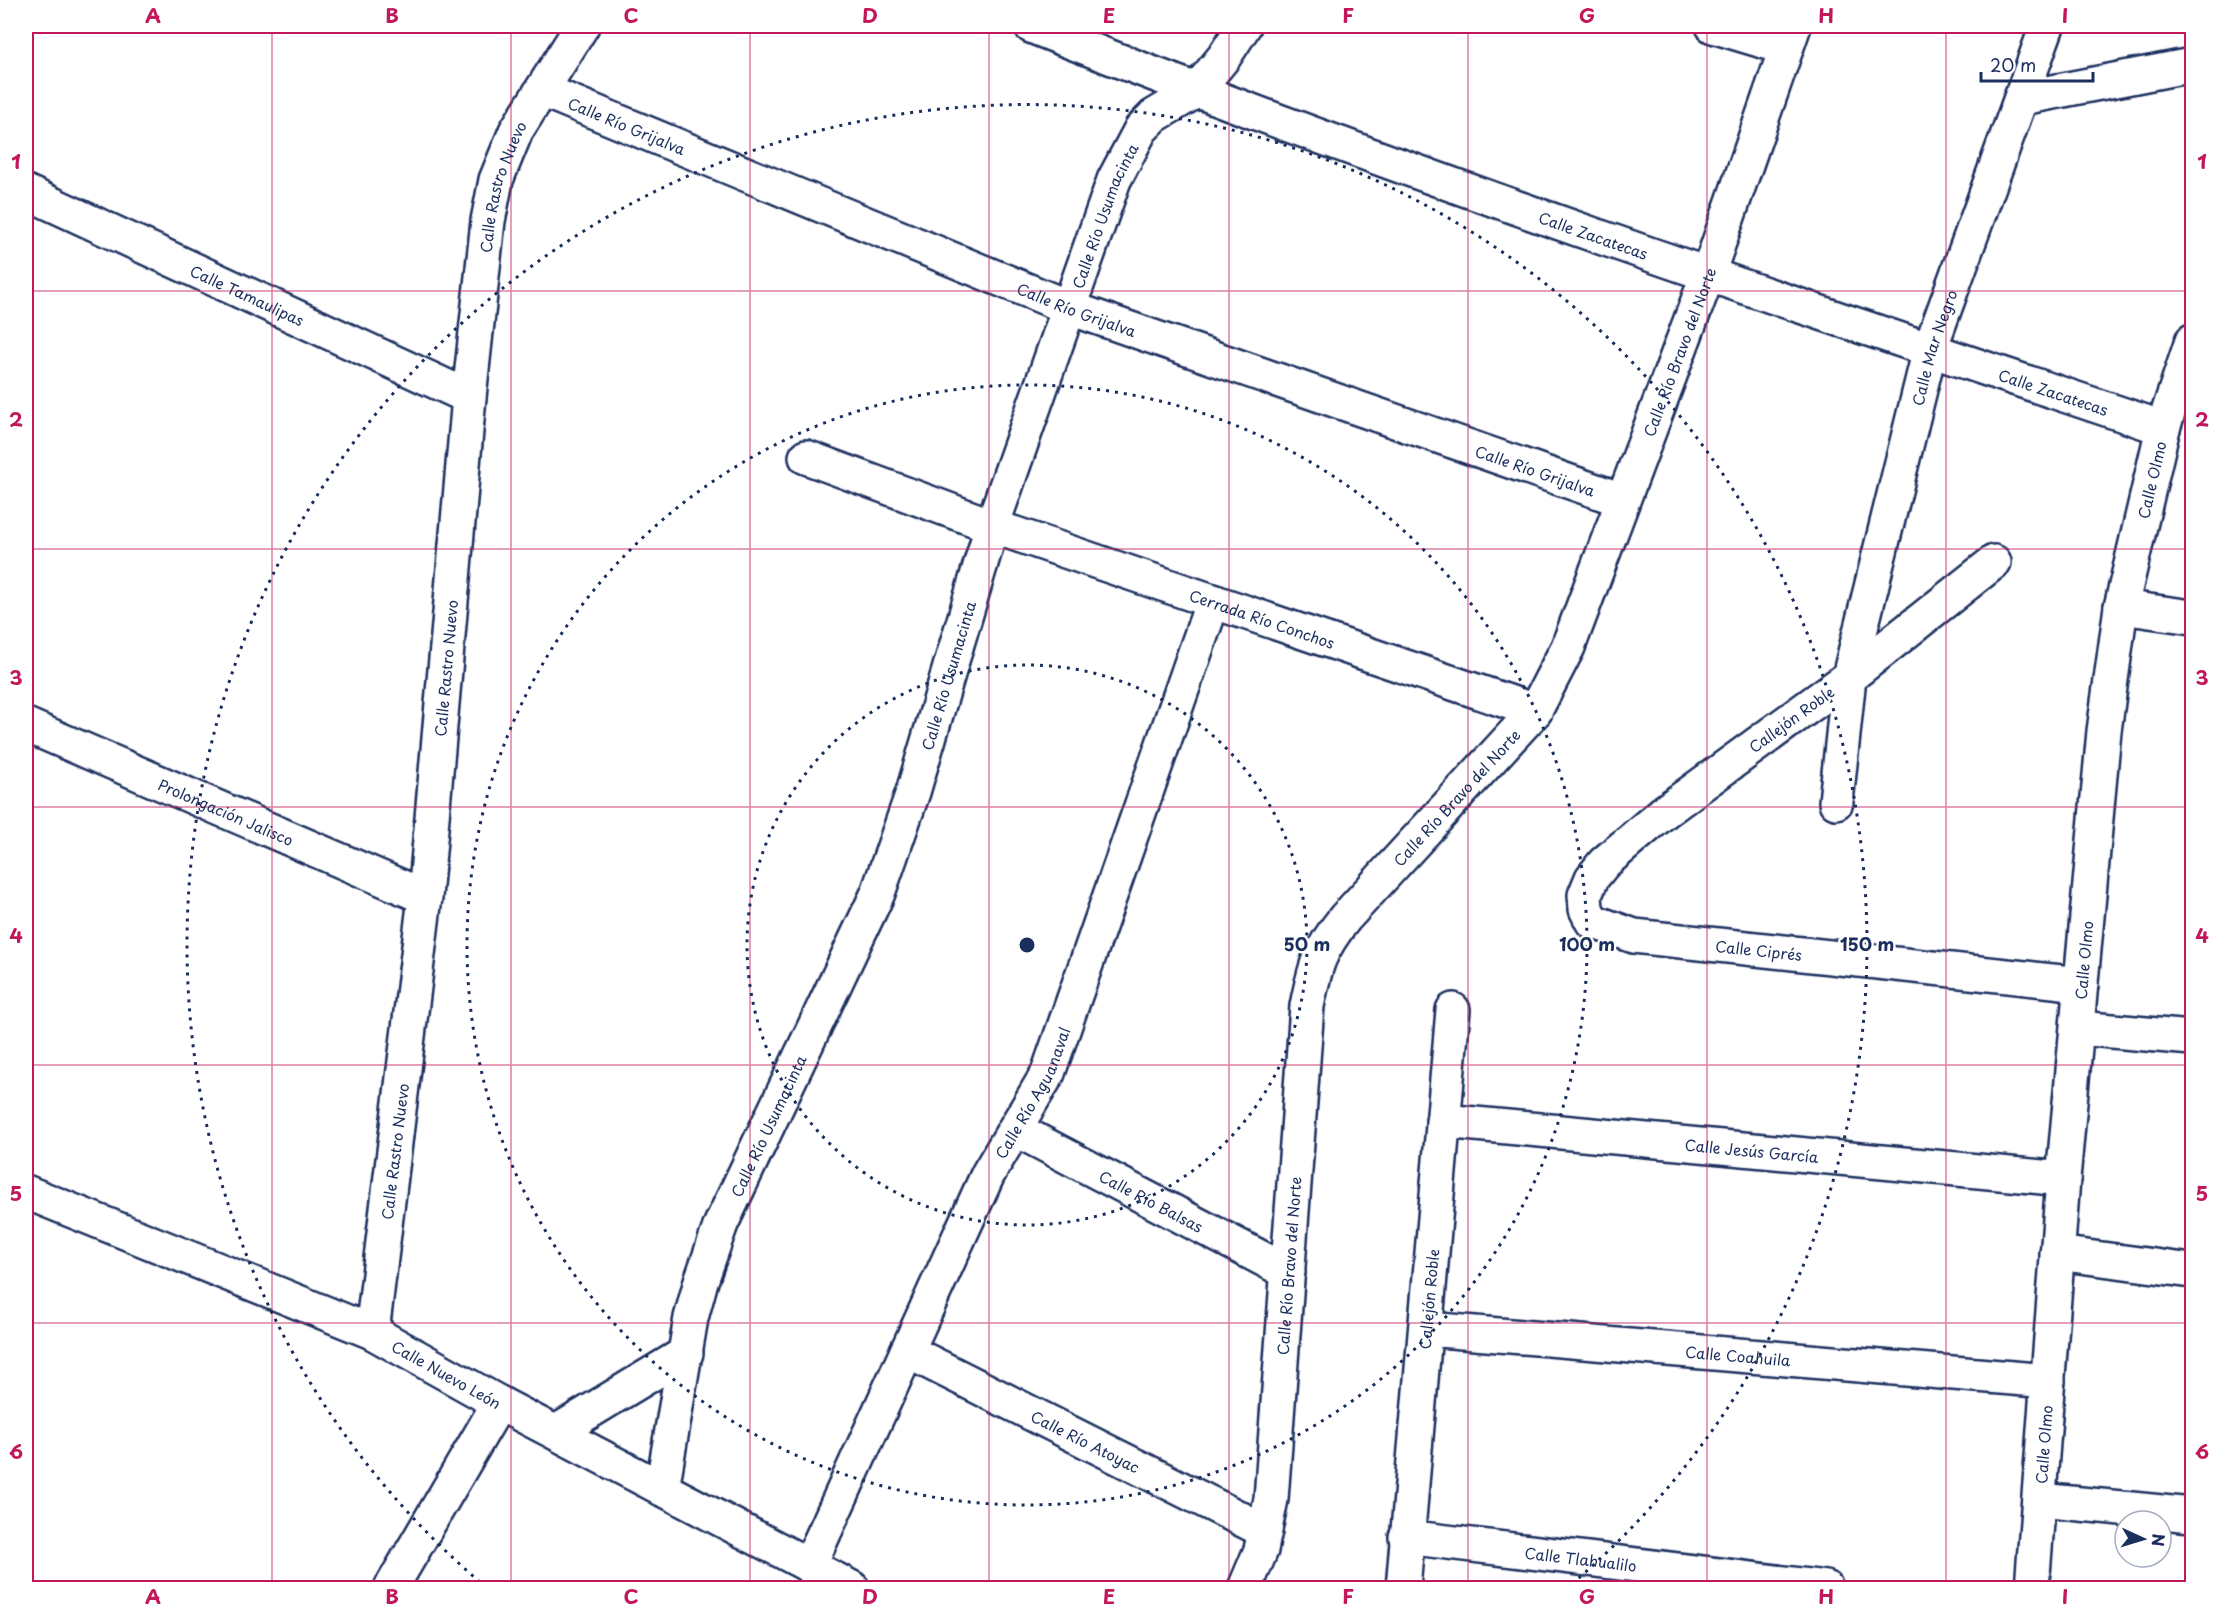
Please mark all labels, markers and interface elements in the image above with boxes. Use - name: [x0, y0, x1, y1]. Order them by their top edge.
- text: A: [145, 0, 161, 30]
- text: B: [385, 0, 399, 30]
- text: C: [623, 0, 639, 30]
- text: D: [862, 0, 878, 30]
- text: E: [1103, 0, 1115, 30]
- text: F: [1342, 0, 1354, 30]
- text: G: [1579, 0, 1595, 30]
- text: H: [1818, 0, 1834, 30]
- text: I: [2062, 0, 2068, 30]
- scale bar: [1981, 45, 2094, 83]
- text: 20 m: [1990, 51, 2036, 78]
- street label: Calle Río Grijalva: [565, 91, 690, 160]
- street label: Calle Rastro Nuevo: [473, 116, 531, 254]
- street label: Calle Río Usumacinta: [1065, 138, 1143, 291]
- text: 1: [11, 146, 21, 176]
- text: 1: [2197, 146, 2207, 176]
- street label: Calle Zacatecas: [1536, 205, 1651, 264]
- street label: Calle Tamaulipas: [187, 258, 308, 331]
- street label: Calle Río Bravo del Norte: [1637, 264, 1721, 440]
- street label: Calle Río Grijalva: [1014, 276, 1140, 342]
- street label: Calle Mar Negro: [1905, 286, 1962, 408]
- street label: Calle Zacatecas: [1996, 362, 2111, 420]
- text: 2: [9, 404, 23, 434]
- text: 2: [2195, 404, 2209, 434]
- street label: Calle Río Grijalva: [1472, 438, 1599, 502]
- street label: Calle Olmo: [2131, 439, 2171, 521]
- street label: Cerrada Río Conchos: [1187, 583, 1338, 654]
- street label: Calle Río Usumacinta: [915, 597, 981, 753]
- street label: Calle Rastro Nuevo: [428, 599, 463, 737]
- text: 3: [9, 662, 23, 692]
- text: 3: [2195, 662, 2209, 692]
- street label: Callejón Roble: [1744, 680, 1838, 758]
- street label: Calle Río Bravo del Norte: [1387, 723, 1525, 871]
- street label: Prolongación Jalisco: [155, 772, 297, 851]
- text: 4: [9, 920, 23, 950]
- street label: Calle Olmo: [2068, 920, 2098, 1000]
- text: 4: [2195, 920, 2209, 950]
- text: 50 m: [1284, 930, 1330, 957]
- text: 100 m: [1559, 930, 1615, 957]
- text: 150 m: [1840, 930, 1894, 957]
- street label: Calle Ciprés: [1714, 933, 1803, 965]
- centre of rings: [1017, 935, 1037, 955]
- street label: Calle Río Aguanaval: [988, 1023, 1075, 1163]
- street label: Calle Río Usumacinta: [724, 1050, 811, 1200]
- street label: Calle Rastro Nuevo: [374, 1082, 414, 1221]
- street label: Calle Jesús García: [1684, 1132, 1820, 1168]
- street label: Calle Río Balsas: [1095, 1164, 1207, 1237]
- street label: Calle Río Bravo del Norte: [1270, 1176, 1306, 1356]
- text: 5: [10, 1178, 22, 1208]
- text: 5: [2196, 1178, 2208, 1208]
- street label: Callejón Roble: [1412, 1248, 1444, 1350]
- street label: Calle Nuevo León: [388, 1334, 506, 1414]
- street label: Calle Coahuila: [1684, 1339, 1792, 1371]
- street label: Calle Río Atoyac: [1027, 1404, 1144, 1478]
- street label: Calle Olmo: [2028, 1404, 2057, 1485]
- text: 6: [9, 1436, 23, 1466]
- text: 6: [2195, 1436, 2209, 1466]
- north arrow: [2113, 1509, 2173, 1569]
- text: N: [2147, 1533, 2171, 1547]
- street label: Calle Tlahualilo: [1524, 1540, 1638, 1576]
- text: A: [145, 1581, 161, 1611]
- text: B: [385, 1581, 399, 1611]
- text: C: [623, 1581, 639, 1611]
- text: D: [862, 1581, 878, 1611]
- text: E: [1103, 1581, 1115, 1611]
- text: F: [1342, 1581, 1354, 1611]
- text: G: [1579, 1581, 1595, 1611]
- text: H: [1818, 1581, 1834, 1611]
- text: I: [2062, 1581, 2068, 1611]

